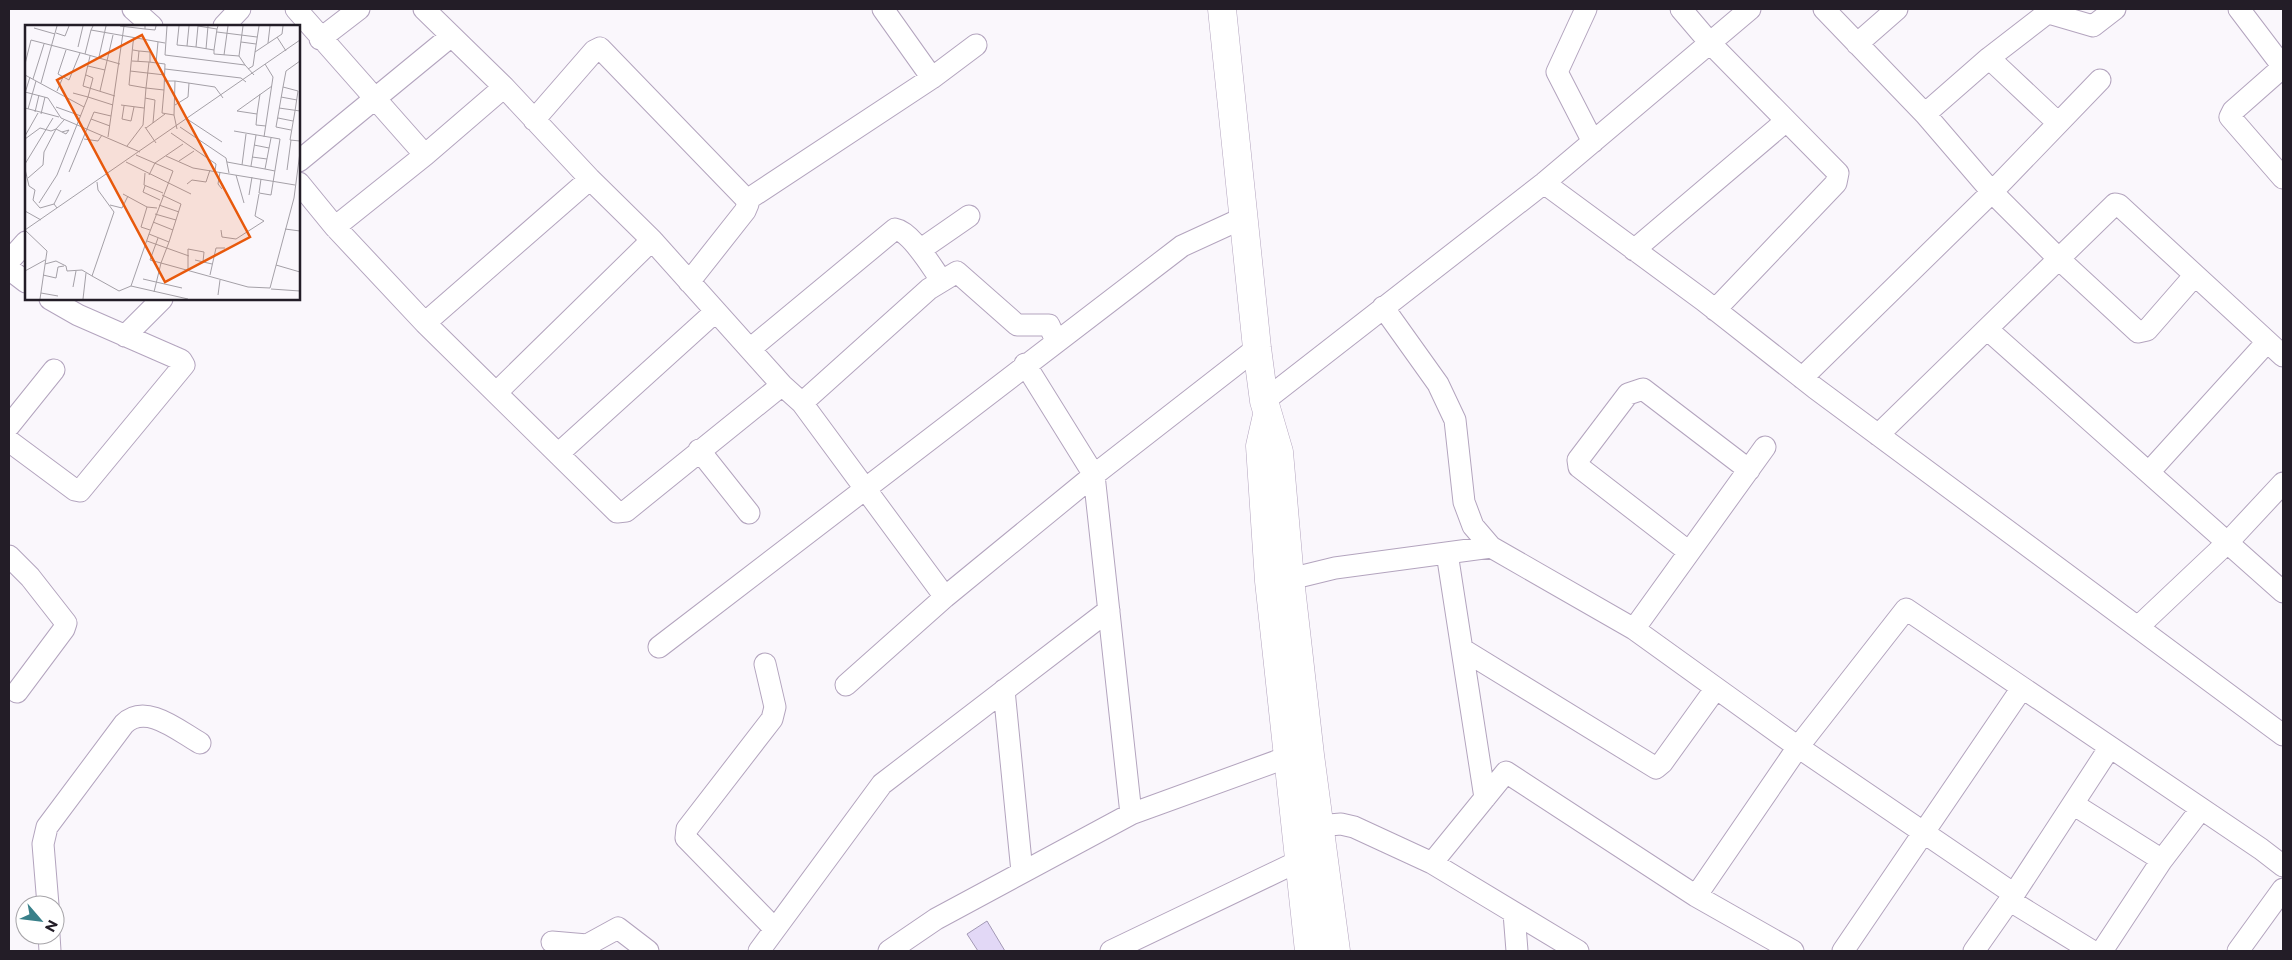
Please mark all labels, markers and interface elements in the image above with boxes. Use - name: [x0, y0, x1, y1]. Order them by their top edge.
- inset map: [25, 25, 300, 300]
- north arrow: [15, 895, 65, 945]
- text: N: [41, 917, 62, 935]

